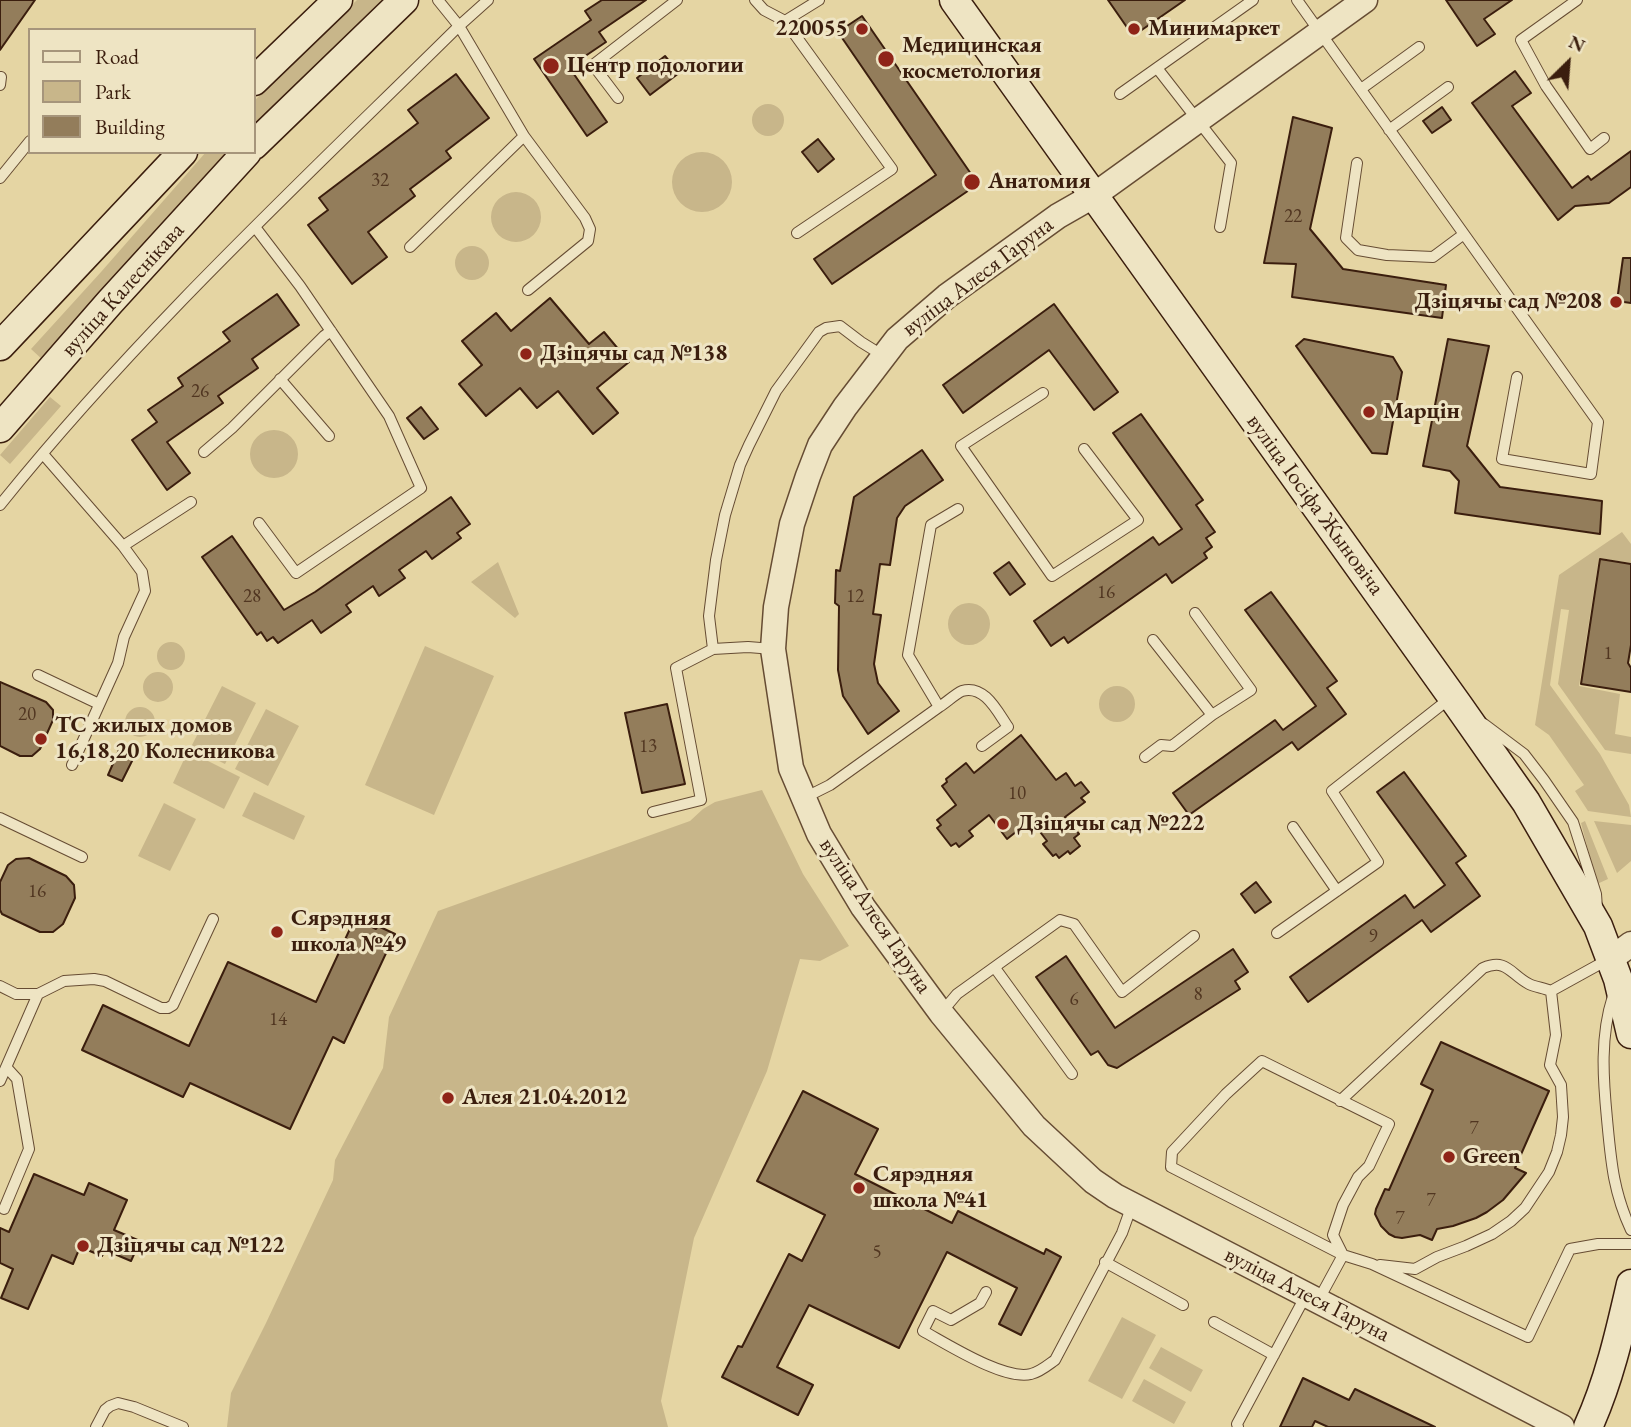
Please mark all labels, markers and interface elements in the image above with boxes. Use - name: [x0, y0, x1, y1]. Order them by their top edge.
- place label: 220055: [775, 15, 848, 43]
- place label: Минимаркет: [1148, 15, 1280, 43]
- marker: 220055: [854, 21, 870, 37]
- marker: Минимаркет: [1126, 21, 1142, 37]
- legend: [28, 28, 256, 154]
- north arrow: [1533, 28, 1603, 98]
- text: N: [1565, 29, 1589, 58]
- place label: Медицинская косметология: [902, 32, 1042, 86]
- text: Road: [95, 43, 139, 70]
- marker: Медицинская косметология: [876, 49, 896, 69]
- place label: Центр подологии: [567, 52, 744, 80]
- marker: Центр подологии: [541, 56, 561, 76]
- text: Park: [95, 78, 131, 105]
- text: Building: [95, 113, 165, 140]
- place label: Анатомия: [988, 168, 1091, 196]
- house number: 32: [371, 170, 389, 192]
- marker: Анатомия: [962, 172, 982, 192]
- house number: 22: [1284, 206, 1302, 228]
- street label: вуліца Алеся Гаруна: [897, 211, 1059, 343]
- street label: вуліца Калеснікава: [56, 217, 190, 363]
- place label: Дзіцячы сад №208: [1415, 288, 1602, 316]
- marker: Дзіцячы сад №208: [1608, 294, 1624, 310]
- place label: Дзіцячы сад №138: [540, 340, 727, 368]
- marker: Дзіцячы сад №138: [518, 346, 534, 362]
- house number: 26: [191, 381, 209, 403]
- place label: Марцін: [1383, 398, 1460, 426]
- marker: Марцін: [1361, 404, 1377, 420]
- street label: вуліца Іосіфа Жыновіча: [1240, 409, 1390, 601]
- house number: 16: [1097, 582, 1115, 604]
- house number: 28: [243, 586, 261, 608]
- house number: 12: [846, 586, 864, 608]
- house number: 1: [1603, 643, 1613, 665]
- house number: 20: [18, 704, 36, 726]
- place label: ТС жилых домов 16,18,20 Колесникова: [55, 712, 275, 766]
- marker: ТС жилых домов 16,18,20 Колесникова: [33, 731, 49, 747]
- house number: 13: [639, 736, 657, 758]
- house number: 10: [1008, 783, 1026, 805]
- place label: Дзіцячы сад №222: [1017, 810, 1204, 838]
- marker: Дзіцячы сад №222: [995, 816, 1011, 832]
- street label: вуліца Алеся Гаруна: [813, 833, 937, 999]
- house number: 16: [28, 881, 46, 903]
- place label: Сярэдняя школа №49: [291, 905, 406, 959]
- marker: Сярэдняя школа №49: [269, 924, 285, 940]
- house number: 9: [1368, 926, 1378, 948]
- house number: 8: [1193, 984, 1203, 1006]
- house number: 6: [1069, 989, 1079, 1011]
- house number: 14: [269, 1009, 287, 1031]
- place label: Алея 21.04.2012: [462, 1084, 627, 1112]
- marker: Алея 21.04.2012: [440, 1090, 456, 1106]
- house number: 7: [1469, 1118, 1479, 1140]
- place label: Green: [1463, 1143, 1521, 1171]
- marker: Green: [1441, 1149, 1457, 1165]
- place label: Сярэдняя школа №41: [873, 1161, 988, 1215]
- marker: Сярэдняя школа №41: [851, 1180, 867, 1196]
- house number: 7: [1426, 1190, 1436, 1212]
- house number: 7: [1395, 1208, 1405, 1230]
- place label: Дзіцячы сад №122: [97, 1232, 284, 1260]
- marker: Дзіцячы сад №122: [75, 1238, 91, 1254]
- street label: вуліца Алеся Гаруна: [1220, 1241, 1394, 1349]
- house number: 5: [872, 1242, 882, 1264]

